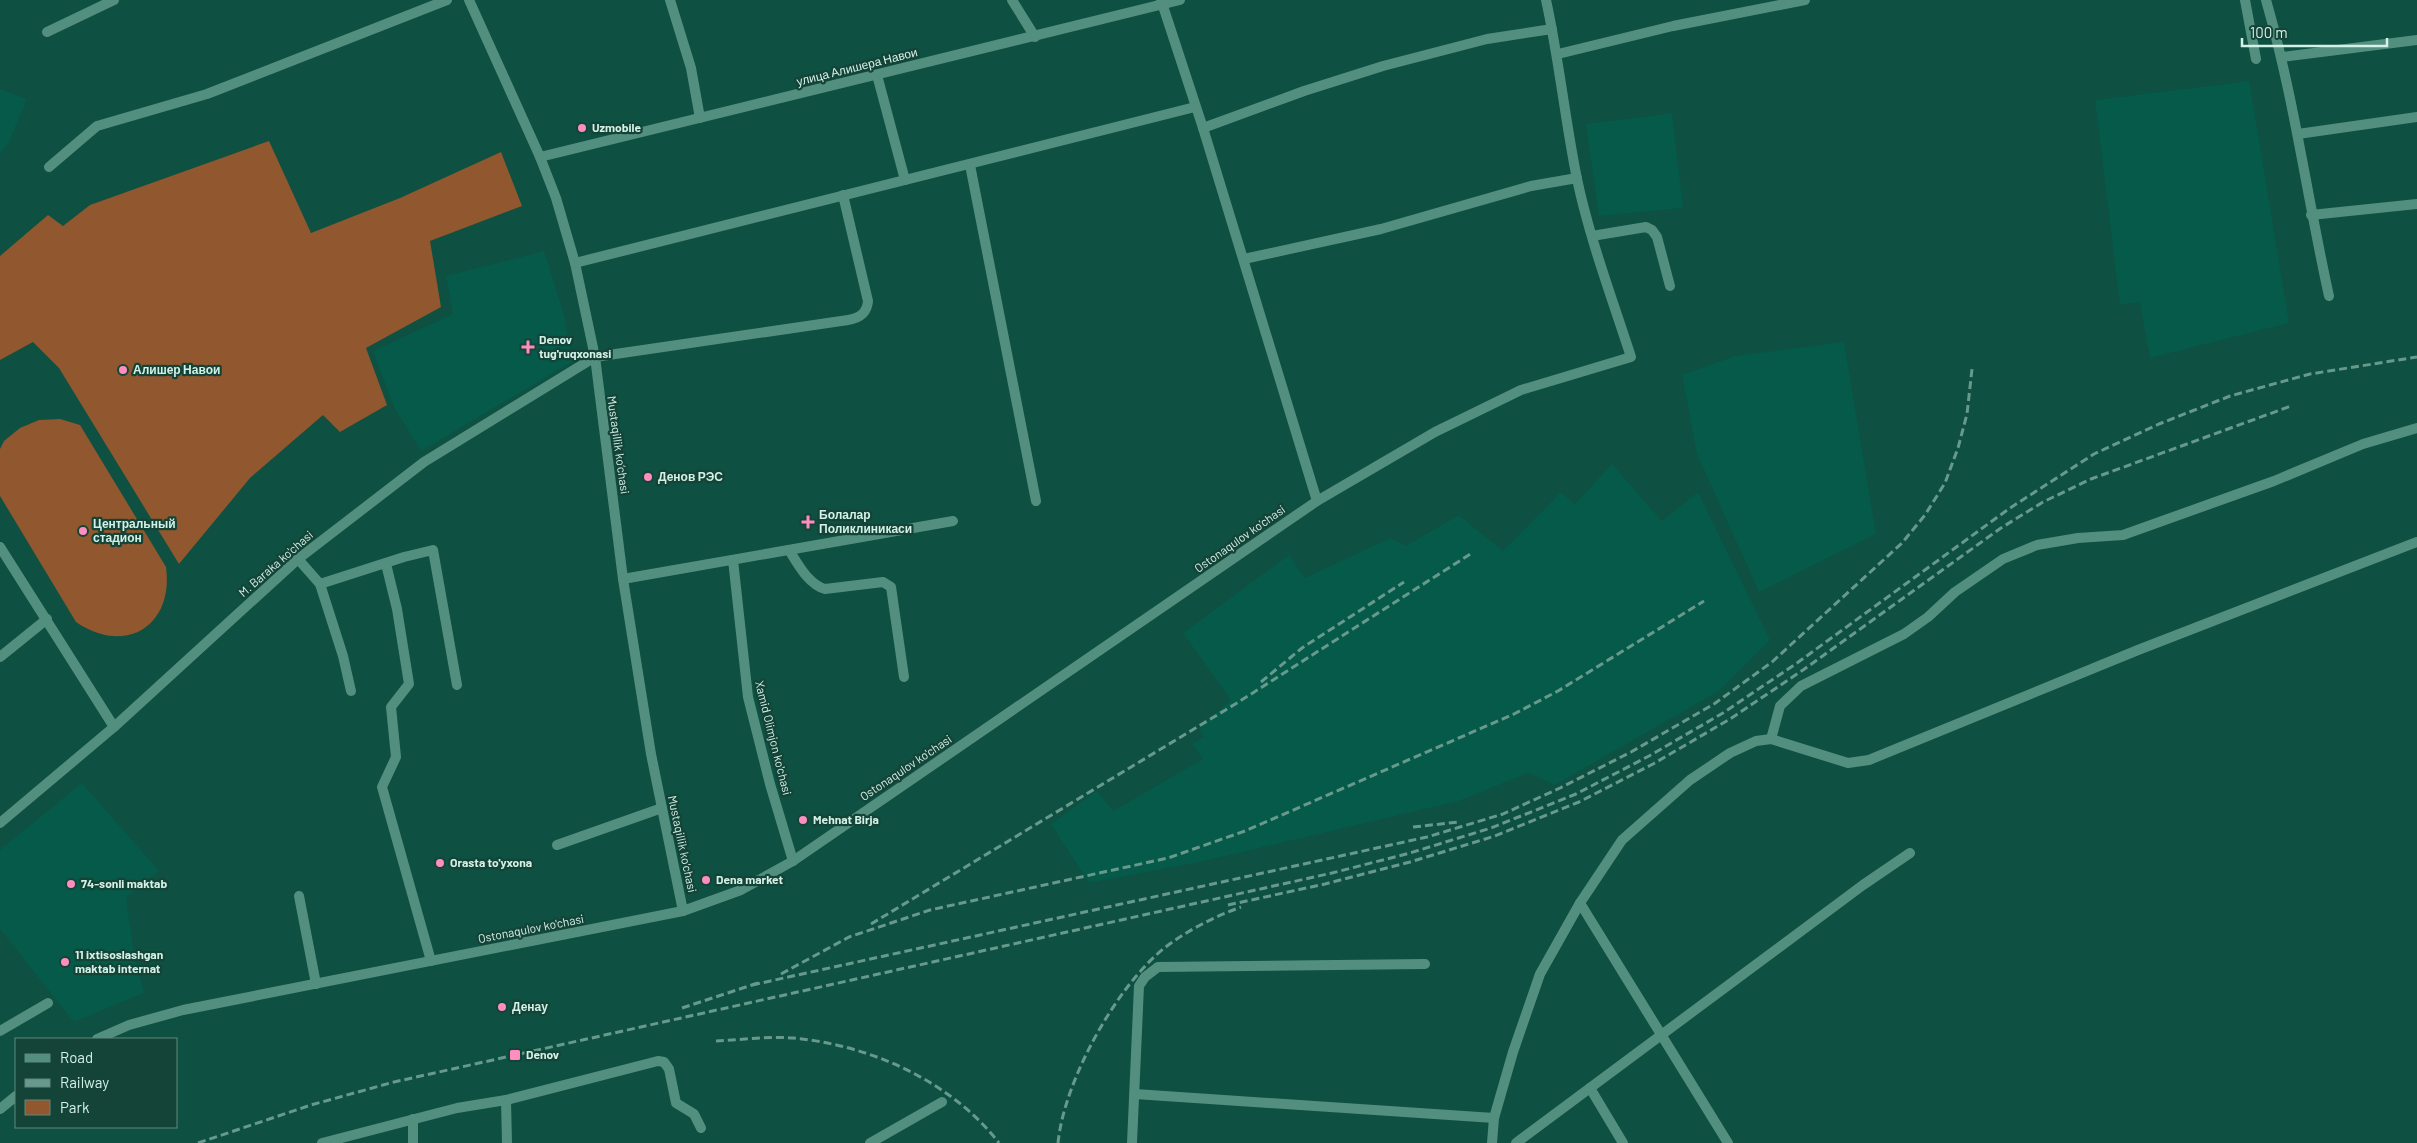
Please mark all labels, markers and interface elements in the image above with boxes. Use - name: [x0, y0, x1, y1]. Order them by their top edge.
- scale bar: [2242, 15, 2387, 47]
- text: 100 m: [2250, 23, 2288, 41]
- street label: улица Алишера Навои: [795, 44, 919, 89]
- place label: Uzmobile: [592, 120, 642, 134]
- marker: Uzmobile: [576, 122, 588, 134]
- place label: Denov tug'ruqxonasi: [539, 332, 611, 360]
- marker: Denov tug'ruqxonasi: [521, 340, 535, 354]
- place label: Алишер Навои: [133, 362, 220, 377]
- marker: Алишер Навои: [117, 364, 129, 376]
- street label: Mustaqillik ko‘chasi: [605, 395, 633, 495]
- place label: Денов РЭС: [658, 469, 723, 484]
- marker: Денов РЭС: [642, 471, 654, 483]
- street label: Ostonaqulov ko'chasi: [1191, 502, 1288, 575]
- place label: Болалар Поликлиникаси: [819, 507, 912, 535]
- marker: Болалар Поликлиникаси: [801, 515, 815, 529]
- place label: Центральный стадион: [93, 516, 176, 545]
- marker: Центральный стадион: [77, 525, 89, 537]
- street label: M. Baraka ko'chasi: [235, 527, 315, 599]
- street label: Xamid Olimjon ko'chasi: [753, 679, 795, 796]
- street label: Ostonaqulov ko'chasi: [857, 731, 954, 803]
- street label: Mustaqillik ko‘chasi: [666, 794, 700, 894]
- place label: Mehnat Birja: [813, 812, 879, 826]
- marker: Mehnat Birja: [797, 814, 809, 826]
- place label: Orasta to'yxona: [450, 855, 532, 869]
- marker: Orasta to'yxona: [434, 857, 446, 869]
- place label: Dena market: [716, 872, 783, 886]
- marker: Dena market: [700, 874, 712, 886]
- place label: 74-sonli maktab: [81, 876, 167, 890]
- marker: 74-sonli maktab: [65, 878, 77, 890]
- street label: Ostonaqulov ko'chasi: [477, 911, 585, 945]
- place label: 11 ixtisoslashgan maktab internat: [75, 947, 163, 975]
- marker: 11 ixtisoslashgan maktab internat: [59, 956, 71, 968]
- place label: Денау: [512, 999, 548, 1014]
- marker: Денау: [496, 1001, 508, 1013]
- legend: [15, 1038, 178, 1128]
- place label: Denov: [526, 1047, 559, 1061]
- text: Road: [60, 1048, 93, 1066]
- marker: Denov: [508, 1048, 522, 1062]
- text: Railway: [60, 1073, 109, 1091]
- text: Park: [60, 1098, 90, 1116]

